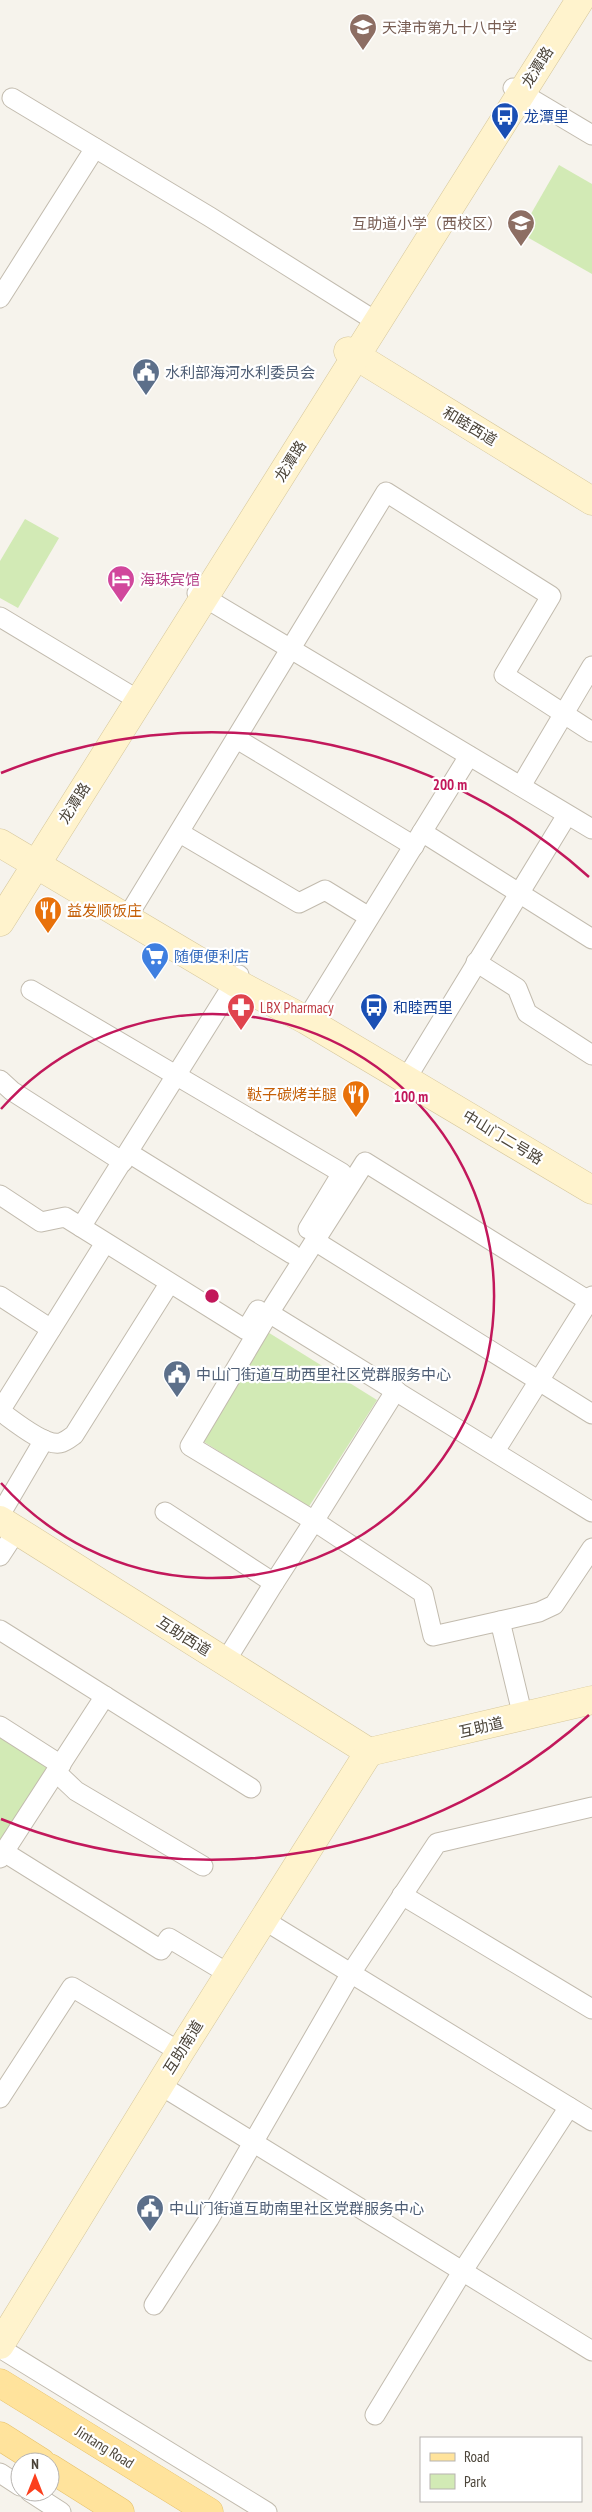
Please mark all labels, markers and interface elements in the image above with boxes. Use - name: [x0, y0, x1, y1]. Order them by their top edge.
- school or university icon: 天津市第九十八中学: [348, 12, 378, 51]
- place label: 天津市第九十八中学: [382, 18, 517, 37]
- street label: 龙潭路: [517, 43, 557, 91]
- bus stop icon: 龙潭里: [490, 101, 520, 140]
- place label: 龙潭里: [524, 107, 569, 126]
- school or university icon: 互助道小学（西校区）: [506, 208, 536, 247]
- place label: 互助道小学（西校区）: [352, 214, 502, 233]
- public building icon: 水利部海河水利委员会: [131, 357, 161, 396]
- place label: 水利部海河水利委员会: [165, 363, 315, 382]
- street label: 和睦西道: [439, 402, 501, 450]
- street label: 龙潭路: [270, 437, 310, 485]
- hotel icon: 海珠宾馆: [106, 564, 136, 603]
- place label: 海珠宾馆: [140, 570, 200, 589]
- text: 200 m: [433, 775, 467, 794]
- street label: 龙潭路: [54, 779, 94, 827]
- restaurant icon: 益发顺饭庄: [33, 895, 63, 934]
- place label: 益发顺饭庄: [67, 901, 142, 920]
- supermarket icon: 随便便利店: [140, 941, 170, 980]
- place label: 随便便利店: [174, 947, 249, 966]
- pharmacy icon: LBX Pharmacy: [226, 992, 256, 1031]
- bus stop icon: 和睦西里: [359, 992, 389, 1031]
- place label: LBX Pharmacy: [260, 998, 334, 1017]
- place label: 和睦西里: [393, 998, 453, 1017]
- restaurant icon: 鞑子碳烤羊腿: [341, 1079, 371, 1118]
- place label: 鞑子碳烤羊腿: [247, 1085, 337, 1104]
- text: 100 m: [394, 1087, 428, 1106]
- street label: 中山门二号路: [460, 1106, 546, 1168]
- centre of rings: [203, 1287, 221, 1305]
- public building icon: 中山门街道互助西里社区党群服务中心: [162, 1359, 192, 1398]
- place label: 中山门街道互助西里社区党群服务中心: [196, 1365, 451, 1384]
- street label: 互助西道: [154, 1612, 214, 1660]
- street label: 互助道: [457, 1713, 505, 1741]
- street label: 互助南道: [159, 2017, 207, 2077]
- public building icon: 中山门街道互助南里社区党群服务中心: [135, 2193, 165, 2232]
- place label: 中山门街道互助南里社区党群服务中心: [169, 2199, 424, 2218]
- street label: Jintang Road: [71, 2421, 138, 2472]
- legend: [420, 2437, 582, 2502]
- text: Road: [464, 2447, 490, 2466]
- north arrow: [10, 2452, 60, 2502]
- text: N: [31, 2455, 39, 2473]
- text: Park: [464, 2472, 486, 2491]

